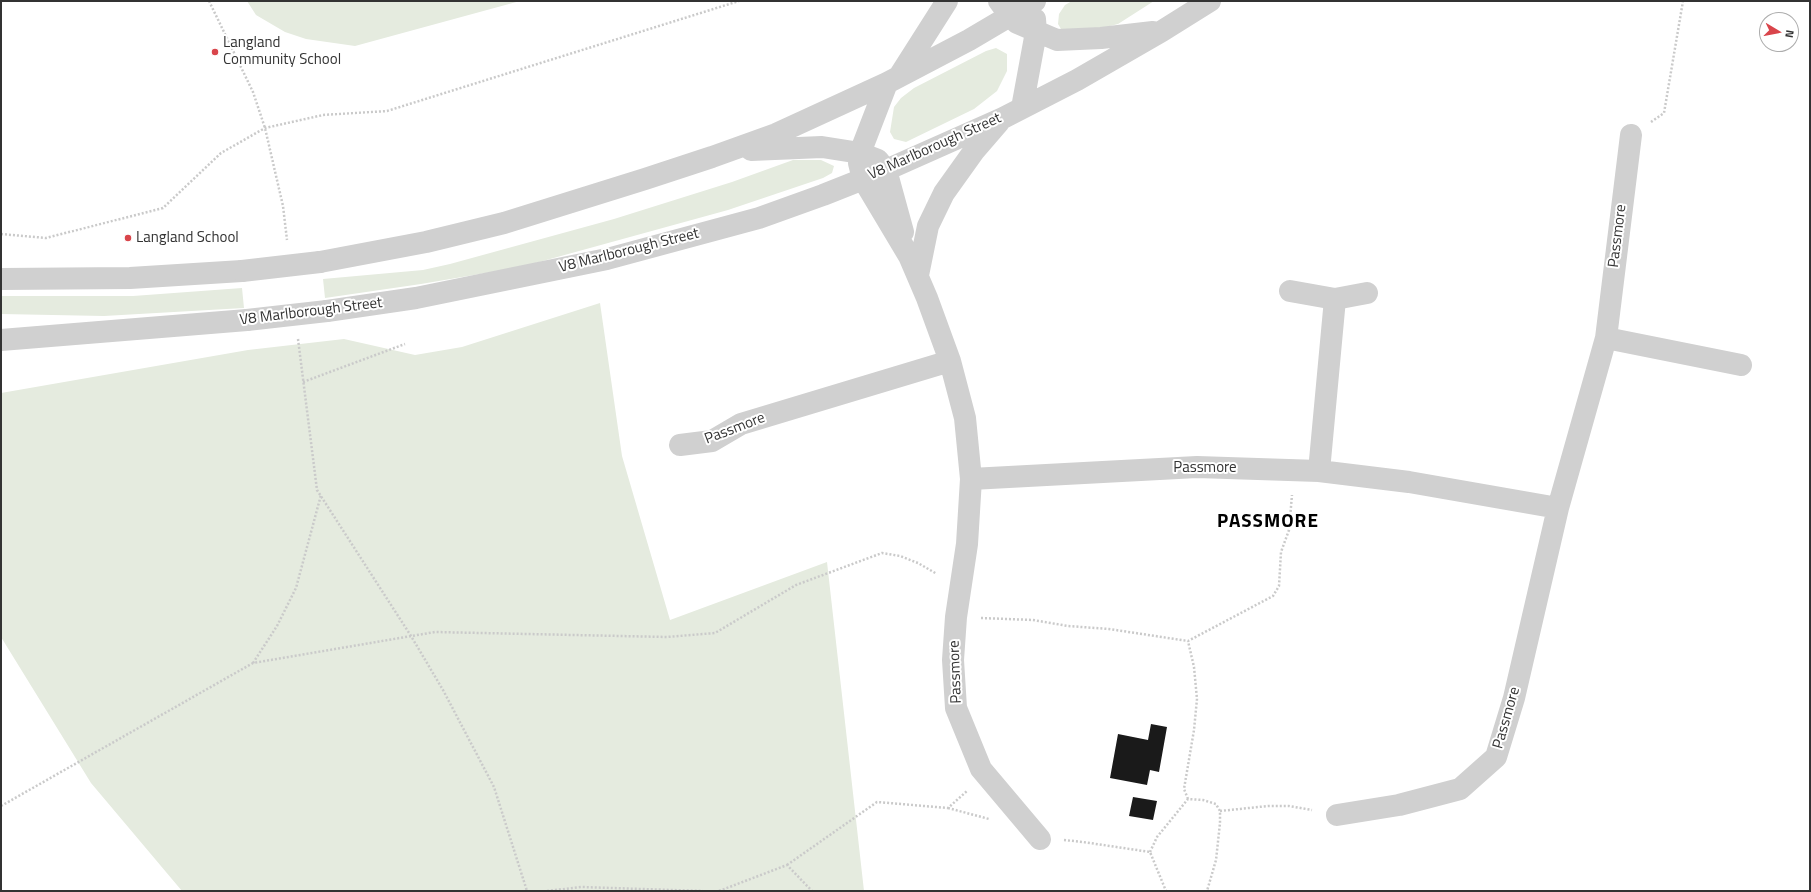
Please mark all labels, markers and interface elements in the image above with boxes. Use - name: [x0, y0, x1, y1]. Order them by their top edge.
- north arrow: [1759, 12, 1799, 52]
- text: N: [1781, 29, 1798, 39]
- place label: Langland Community School: [223, 34, 341, 69]
- marker: Langland Community School: [210, 47, 220, 57]
- street label: V8 Marlborough Street: [866, 110, 1004, 184]
- street label: Passmore: [1605, 203, 1631, 269]
- street label: V8 Marlborough Street: [557, 225, 701, 277]
- place label: Langland School: [136, 229, 239, 247]
- marker: Langland School: [123, 233, 133, 243]
- street label: V8 Marlborough Street: [239, 294, 383, 330]
- street label: Passmore: [702, 409, 768, 449]
- street label: Passmore: [1173, 459, 1237, 477]
- district label: PASSMORE: [1217, 511, 1319, 533]
- street label: Passmore: [946, 640, 966, 704]
- street label: Passmore: [1490, 685, 1524, 751]

